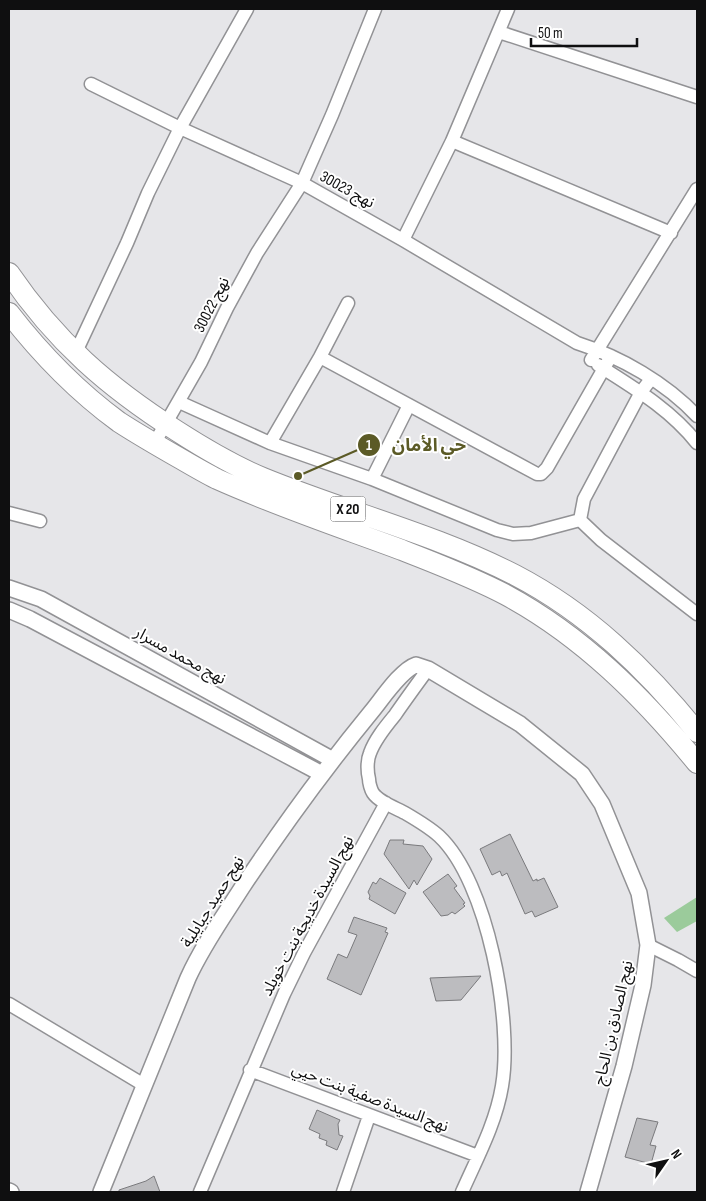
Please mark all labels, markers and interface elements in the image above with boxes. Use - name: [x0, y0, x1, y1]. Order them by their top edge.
- scale bar: [531, 15, 637, 47]
- text: 50 m: [538, 24, 563, 43]
- street label: نهج 30023: [315, 167, 378, 215]
- street label: نهج 30022: [190, 274, 236, 337]
- callout: حي الأمان: [357, 428, 476, 461]
- text: حي الأمان: [392, 434, 466, 459]
- text: 1: [366, 436, 372, 455]
- road number: X 20: [330, 496, 366, 522]
- street label: نهج محمد مسرار: [129, 623, 229, 691]
- street label: نهج السيدة خديجة بنت خويلد: [258, 833, 360, 1000]
- street label: نهج حميد جبايلية: [177, 853, 250, 952]
- street label: نهج الصادق بن الحاج: [590, 959, 640, 1088]
- street label: نهج السيدة صفية بنت حيي: [288, 1059, 451, 1138]
- north arrow: [641, 1136, 691, 1186]
- text: N: [667, 1146, 686, 1162]

